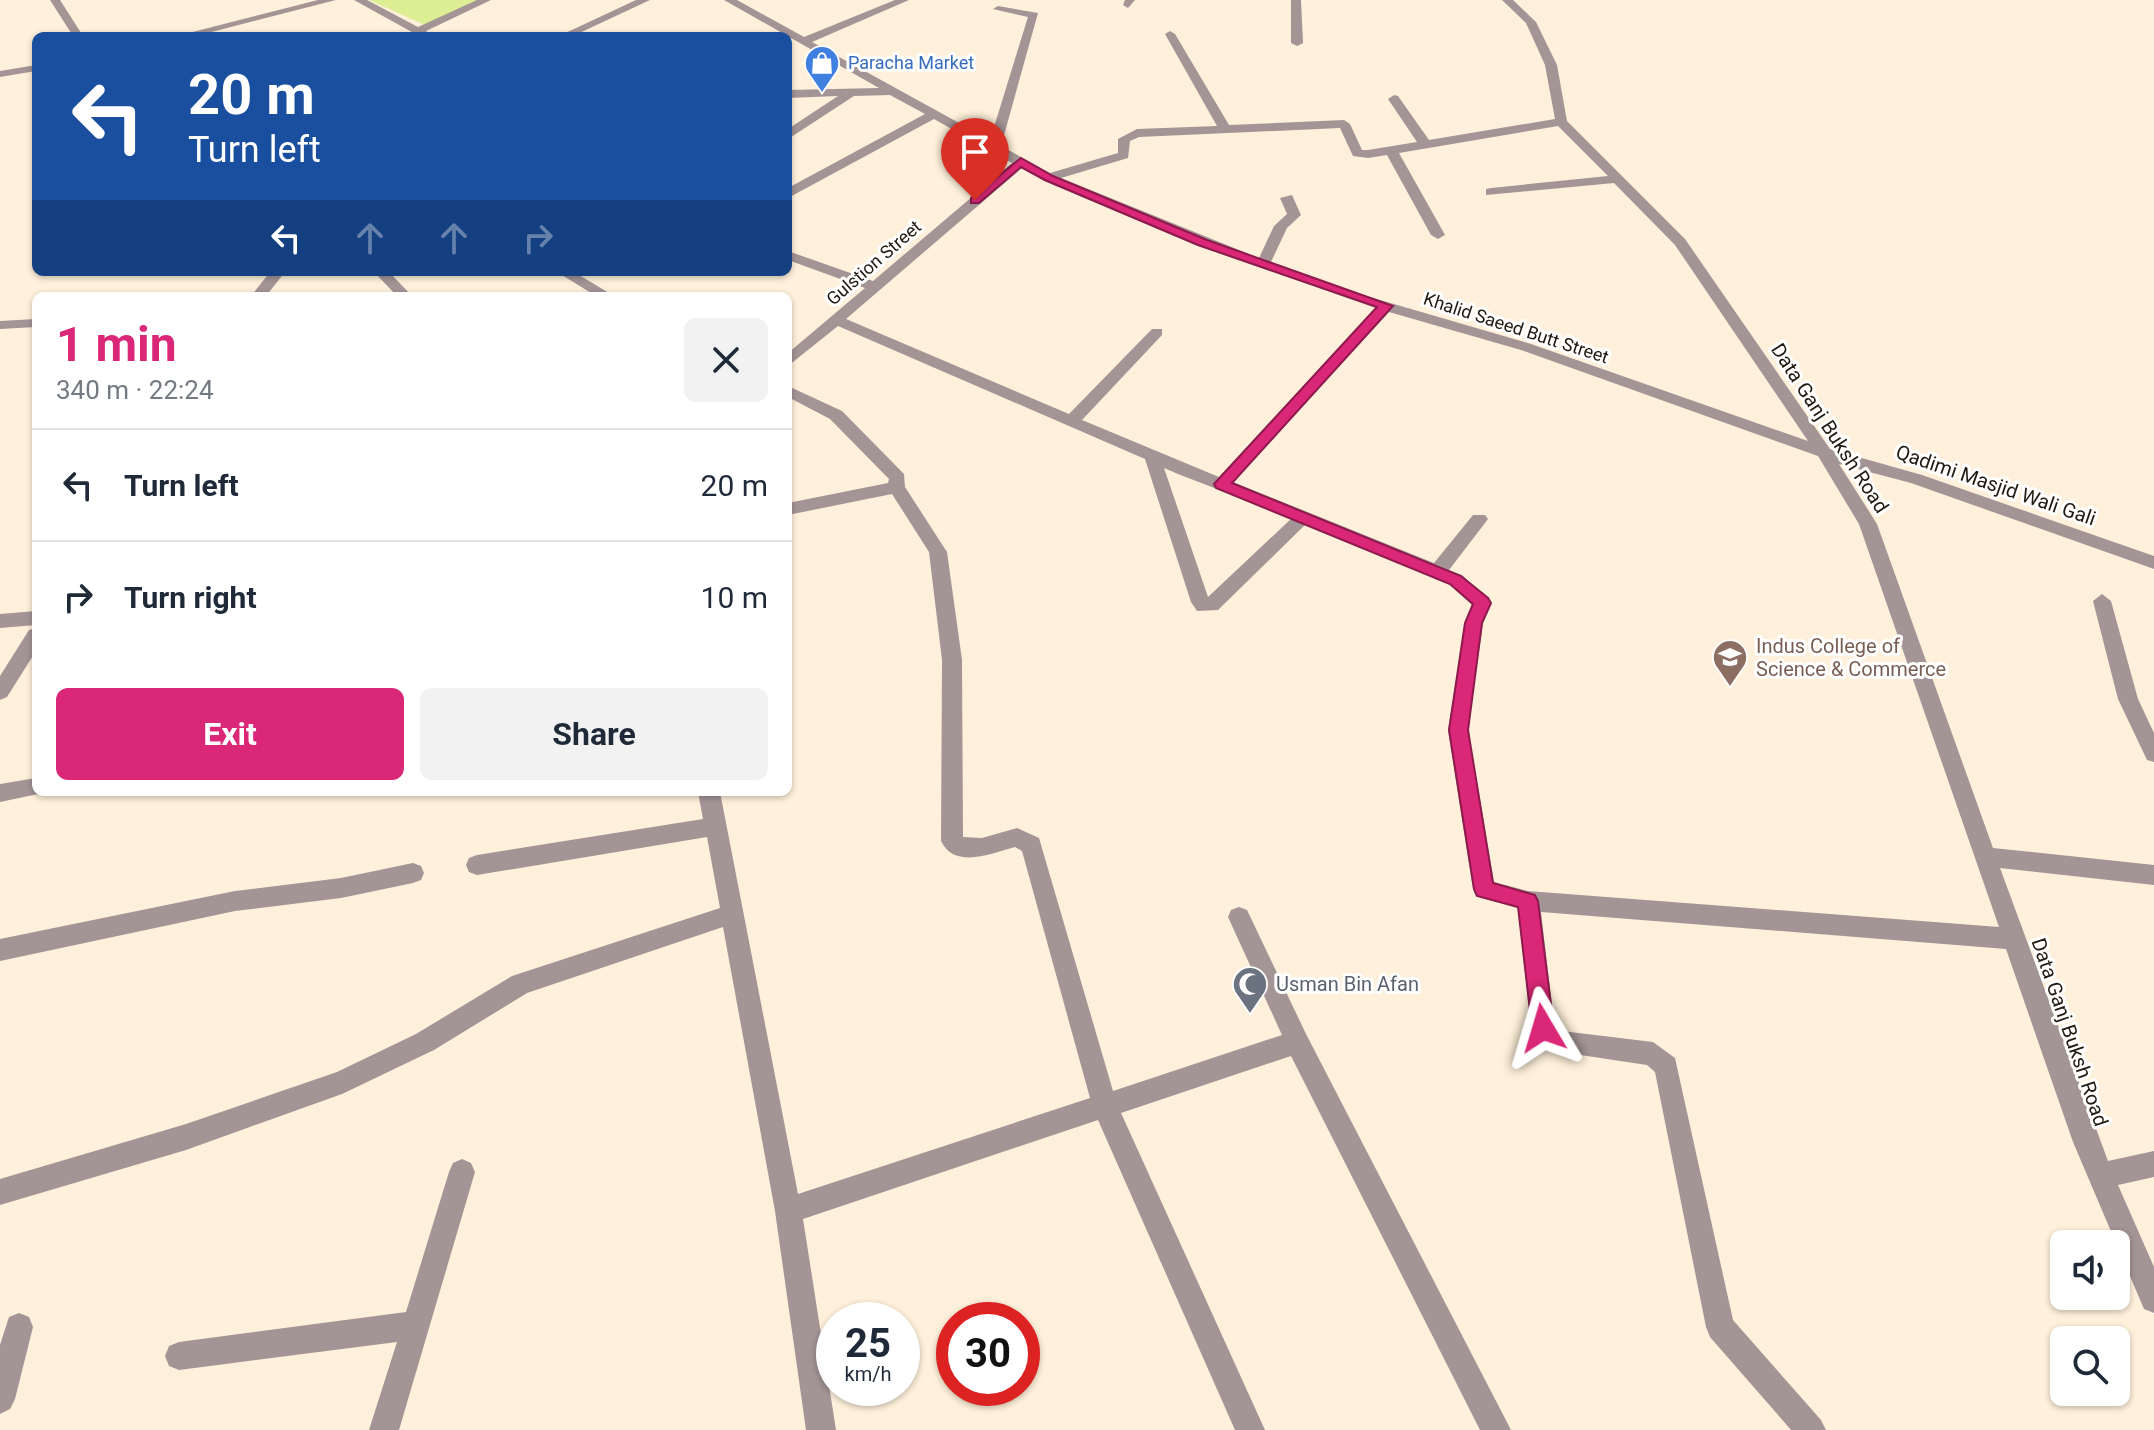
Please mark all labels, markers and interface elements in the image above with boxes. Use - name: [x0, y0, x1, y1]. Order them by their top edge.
- shop icon: Paracha Market: [803, 44, 841, 94]
- place label: Paracha Market: [848, 52, 974, 73]
- text: 20 m: [188, 62, 315, 128]
- icon: left: [56, 64, 160, 168]
- pin: [941, 118, 1009, 200]
- text: Turn left: [188, 129, 321, 171]
- icon: arrive: [953, 130, 997, 174]
- icon: left: [264, 216, 308, 260]
- icon: ahead: [348, 216, 392, 260]
- icon: ahead: [432, 216, 476, 260]
- icon: right: [516, 216, 560, 260]
- street label: Gulstion Street: [822, 216, 925, 309]
- street label: Khalid Saeed Butt Street: [1421, 288, 1611, 367]
- text: 1 min: [56, 316, 177, 373]
- button: close: [684, 318, 768, 402]
- street label: Data Ganj Buksh Road: [1766, 339, 1894, 517]
- text: 340 m · 22:24: [56, 375, 214, 405]
- street label: Qadimi Masjid Wali Gali: [1893, 439, 2099, 531]
- icon: left: [56, 463, 100, 507]
- text: Turn left: [124, 468, 239, 503]
- text: 20 m: [701, 468, 768, 503]
- icon: right: [56, 575, 100, 619]
- text: Turn right: [124, 580, 257, 615]
- text: 10 m: [701, 580, 768, 615]
- place label: Indus College of Science & Commerce: [1756, 634, 1946, 681]
- school or university icon: Indus College of Science & Commerce: [1711, 638, 1749, 688]
- button: Exit: [56, 688, 404, 780]
- button: Share: [420, 688, 768, 780]
- street label: Data Ganj Buksh Road: [2027, 935, 2113, 1129]
- mosque icon: Usman Bin Afan: [1231, 965, 1269, 1015]
- place label: Usman Bin Afan: [1276, 972, 1419, 996]
- position arrow: [1501, 986, 1585, 1070]
- map controls: [2050, 1230, 2130, 1406]
- button: sound: [2050, 1230, 2130, 1310]
- speed limit sign: 30: [936, 1302, 1040, 1406]
- text: 25: [845, 1320, 891, 1367]
- button: search: [2050, 1326, 2130, 1406]
- text: km/h: [845, 1362, 891, 1386]

